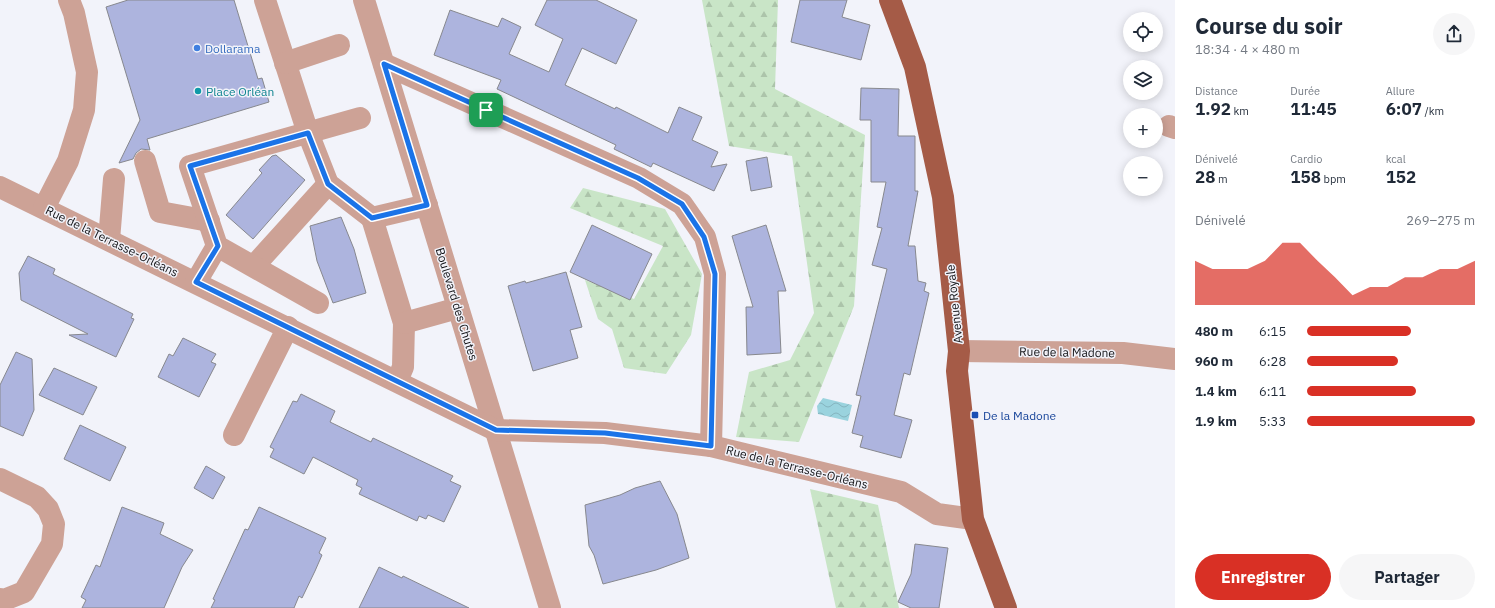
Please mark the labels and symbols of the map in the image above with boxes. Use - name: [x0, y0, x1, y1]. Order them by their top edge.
- place label: Dollarama: [205, 41, 261, 56]
- marker: Dollarama: [192, 43, 202, 53]
- place label: Place Orléan: [206, 84, 274, 99]
- marker: Place Orléan: [193, 86, 203, 96]
- pin: [469, 93, 503, 127]
- street label: Rue de la Terrasse-Orléans: [43, 202, 181, 280]
- street label: Boulevard des Chutes: [433, 246, 481, 362]
- street label: Avenue Royale: [942, 263, 966, 344]
- street label: Rue de la Madone: [1019, 344, 1116, 360]
- place label: De la Madone: [983, 408, 1057, 423]
- marker: De la Madone: [970, 410, 980, 420]
- street label: Rue de la Terrasse-Orléans: [724, 442, 870, 492]

